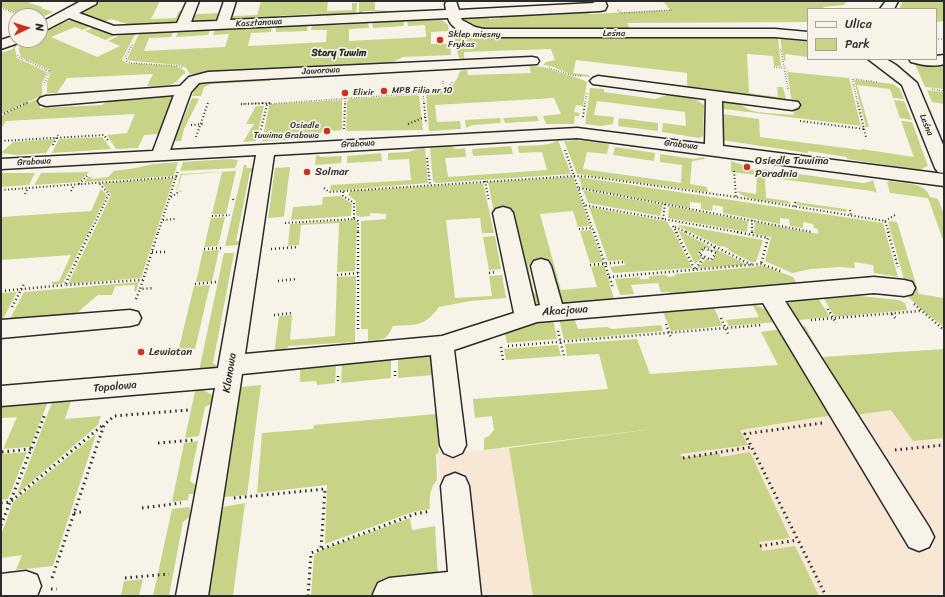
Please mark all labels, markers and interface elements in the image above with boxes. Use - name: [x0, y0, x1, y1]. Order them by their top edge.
- north arrow: [8, 8, 48, 48]
- legend: [807, 8, 937, 60]
- text: Ulica: [845, 13, 872, 35]
- street label: Kasztanowa: [235, 16, 283, 30]
- text: N: [30, 23, 49, 32]
- street label: Leśna: [603, 29, 625, 39]
- place label: Sklep mięsny Frykas: [448, 30, 500, 51]
- text: Park: [845, 33, 870, 55]
- marker: Sklep mięsny Frykas: [435, 35, 445, 45]
- district label: Stary Tuwim: [312, 47, 366, 59]
- street label: Jaworowa: [302, 65, 340, 77]
- marker: MPB Filia nr 10: [379, 86, 389, 96]
- place label: MPB Filia nr 10: [392, 86, 452, 96]
- marker: Elixir: [340, 88, 350, 98]
- place label: Elixir: [353, 88, 374, 98]
- street label: Leśna: [917, 113, 935, 137]
- place label: Osiedle Tuwima Grabowa: [254, 121, 319, 142]
- marker: Osiedle Tuwima Grabowa: [322, 126, 332, 136]
- street label: Grabowa: [341, 138, 375, 150]
- street label: Grabowa: [664, 138, 698, 152]
- place label: Osiedle Tuwima Poradnia: [755, 154, 829, 180]
- street label: Grabowa: [17, 156, 51, 168]
- marker: Osiedle Tuwima Poradnia: [742, 162, 752, 172]
- place label: Solmar: [315, 165, 349, 179]
- marker: Solmar: [302, 167, 312, 177]
- street label: Akacjowa: [542, 303, 588, 319]
- place label: Lewiatan: [149, 345, 192, 359]
- marker: Lewiatan: [136, 347, 146, 357]
- street label: Klonowa: [220, 352, 240, 394]
- street label: Topolowa: [93, 379, 137, 395]

